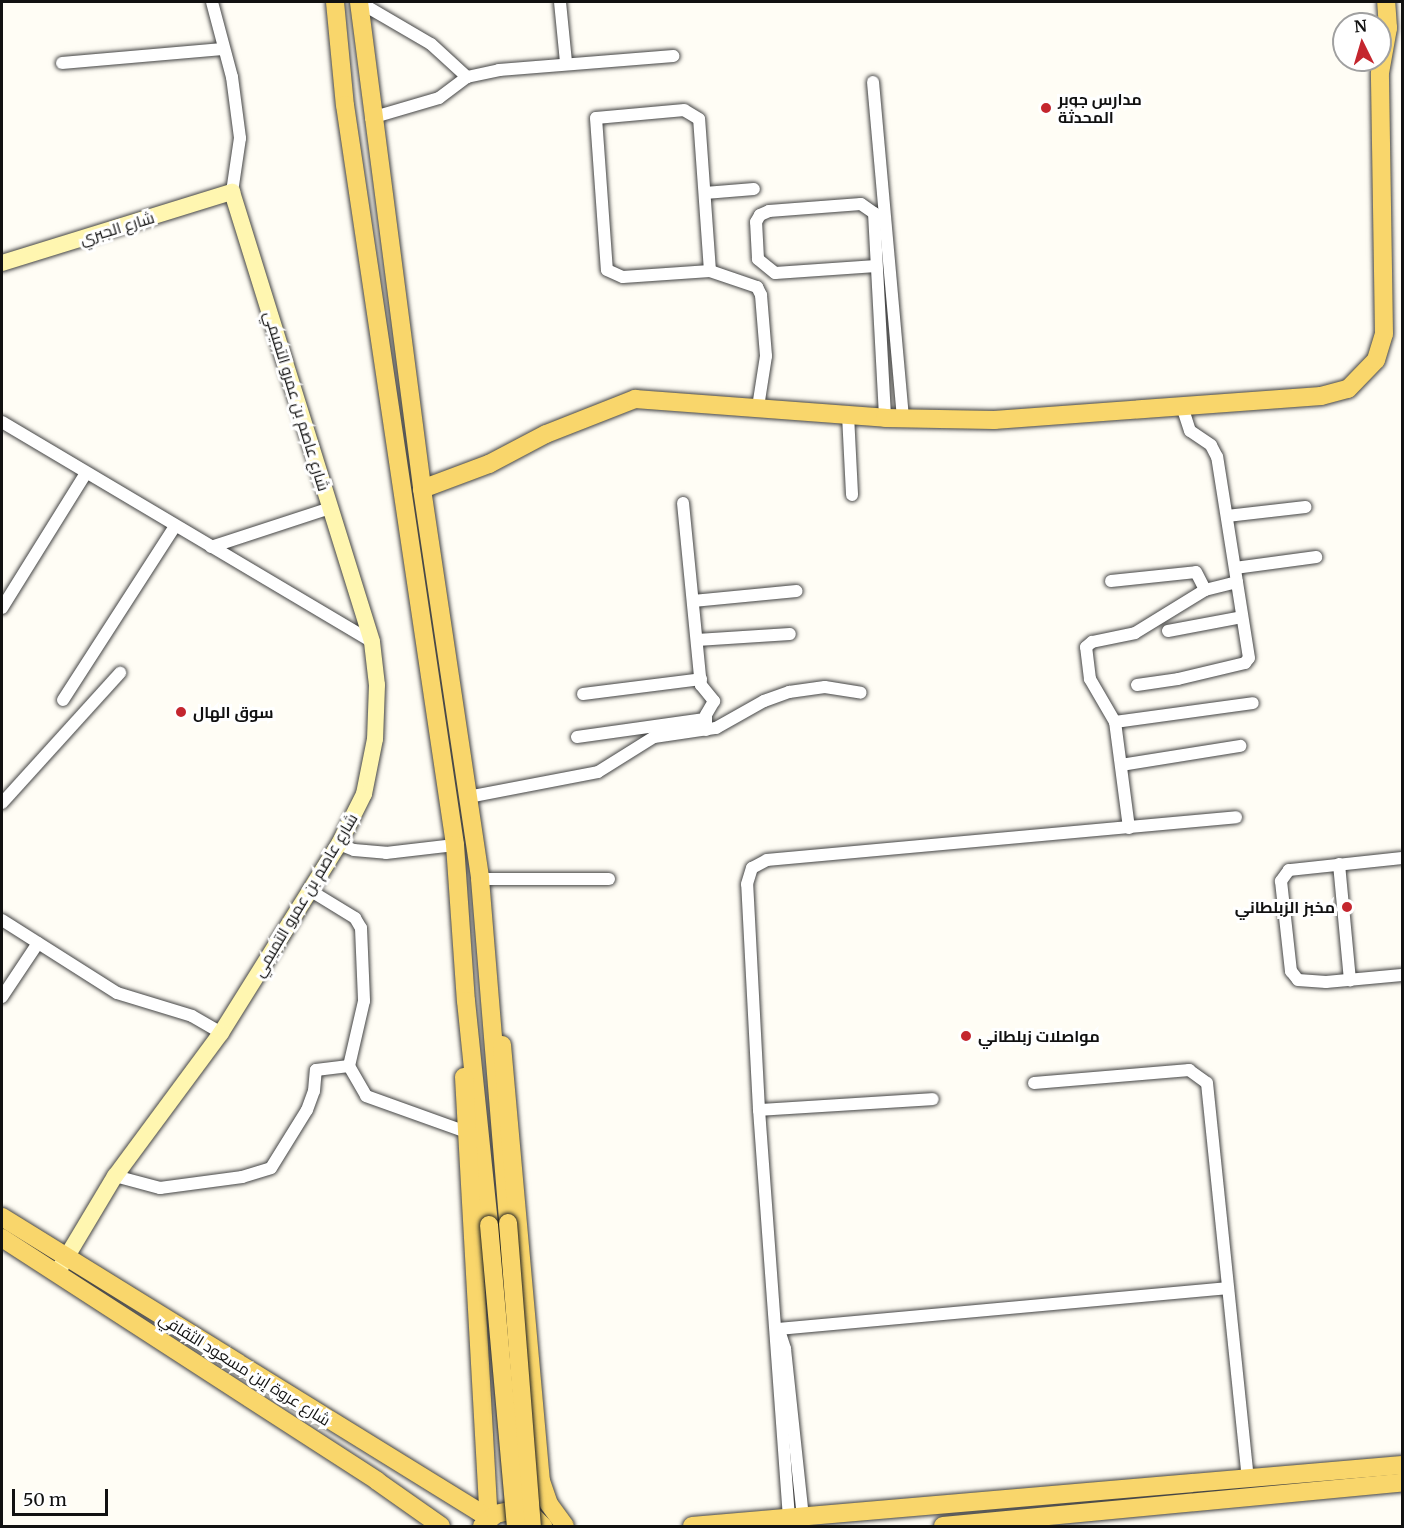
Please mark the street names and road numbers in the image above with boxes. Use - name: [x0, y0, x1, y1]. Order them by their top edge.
- street label: شارع الجبري: [77, 208, 157, 248]
- street label: شارع عاصم بن عمرو التميمي: [260, 309, 334, 493]
- street label: شارع عاصم بن عمرو التميمي: [249, 810, 361, 980]
- street label: شارع عروة إبن مسعود الثقافي: [156, 1308, 334, 1430]

